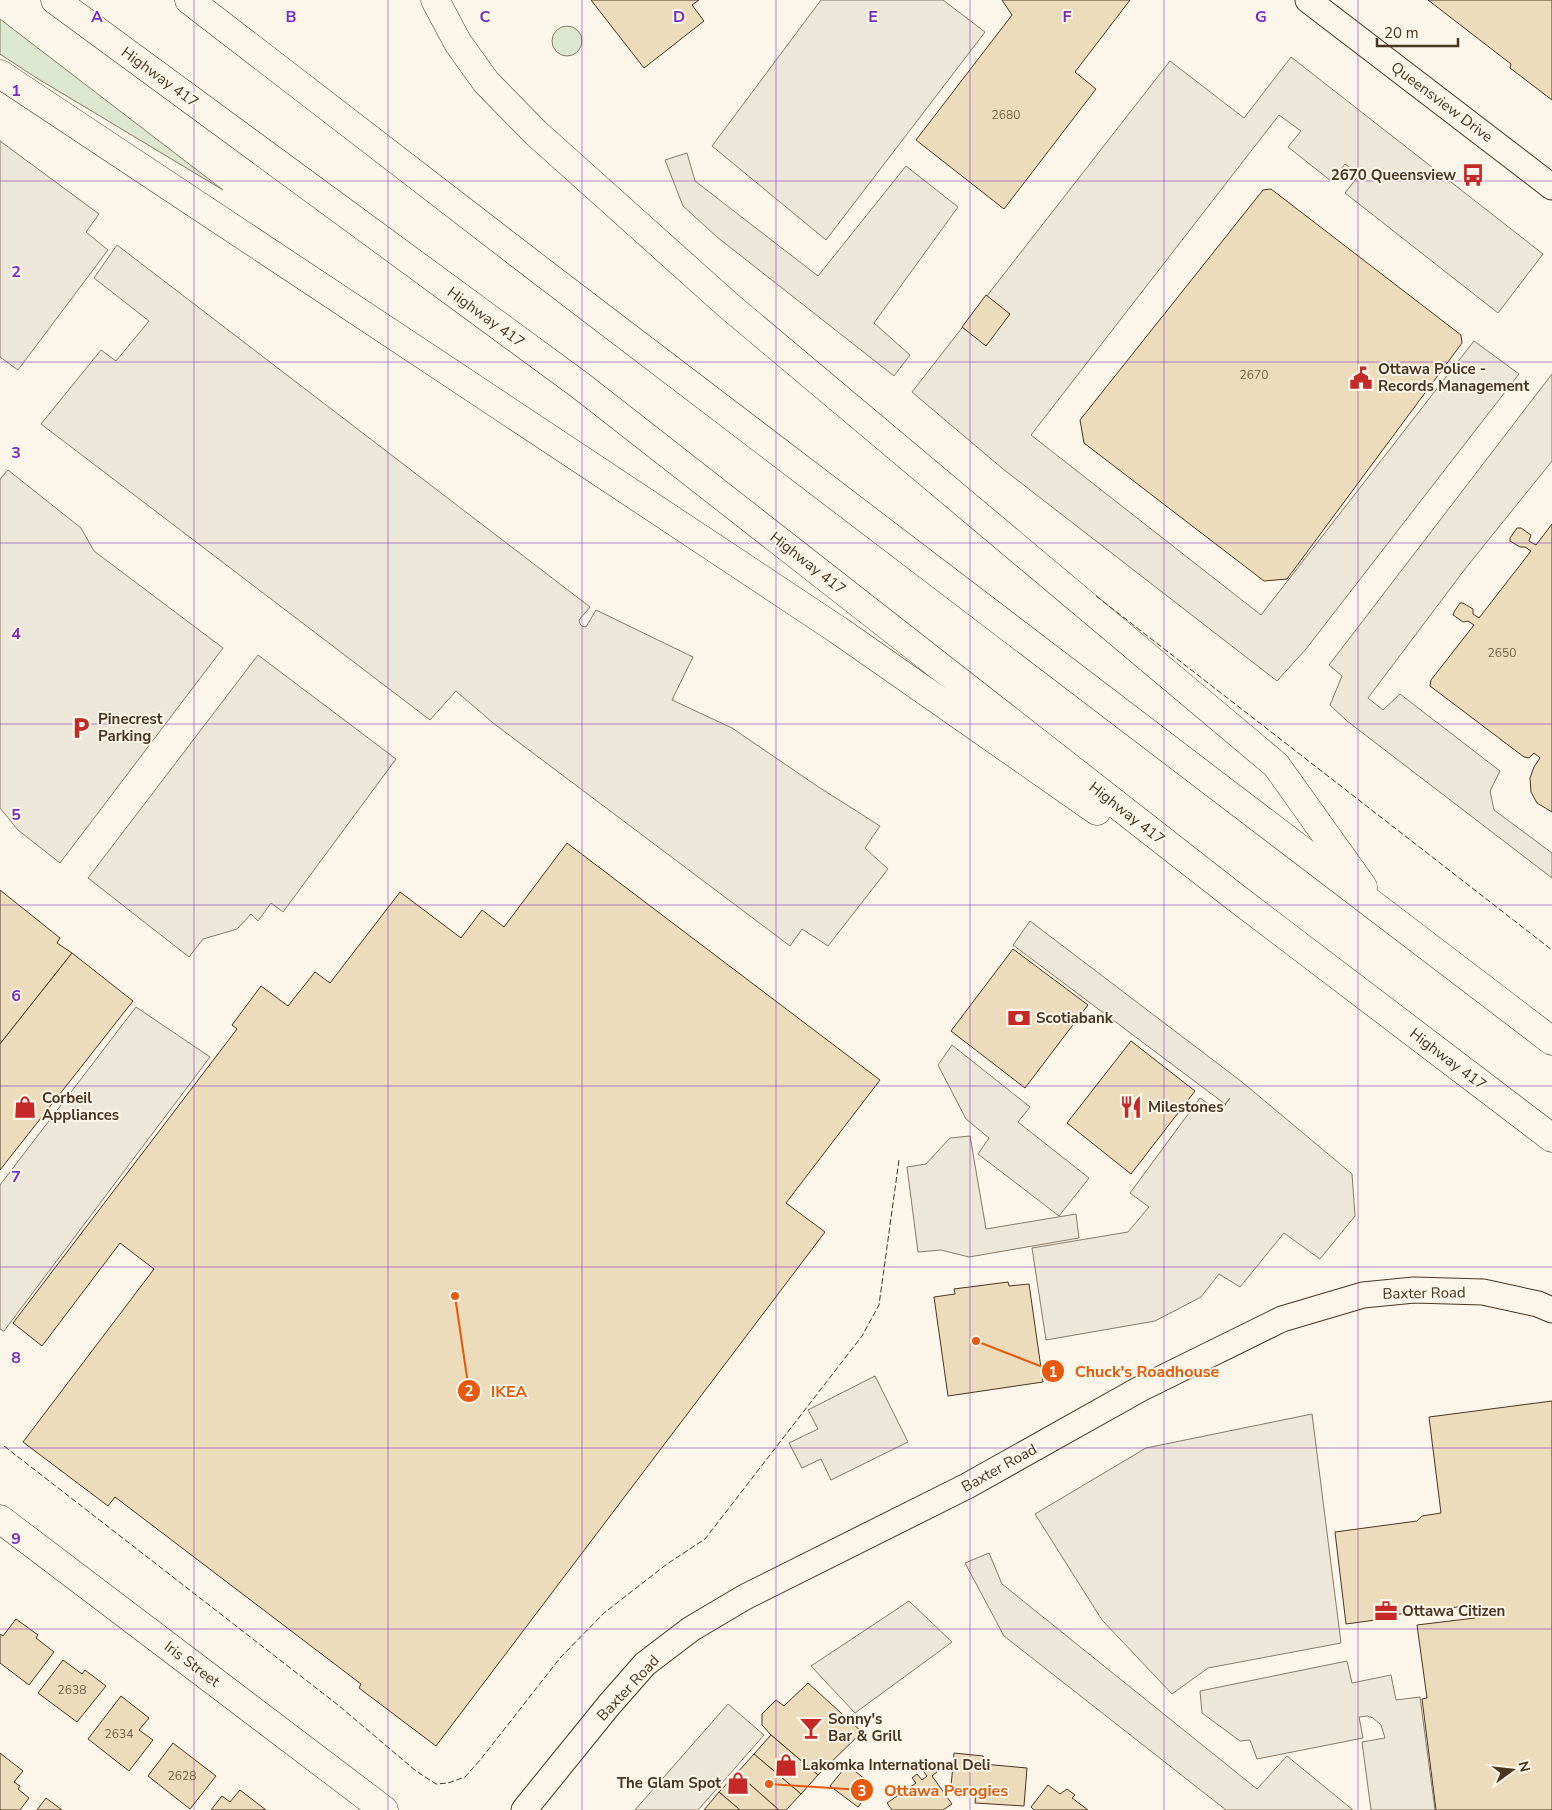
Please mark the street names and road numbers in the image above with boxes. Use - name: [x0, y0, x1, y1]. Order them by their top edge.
- street label: Highway 417: [117, 42, 203, 112]
- street label: Queensview Drive: [1387, 57, 1497, 147]
- street label: Highway 417: [443, 282, 529, 352]
- street label: Highway 417: [766, 527, 850, 599]
- street label: Highway 417: [1085, 777, 1169, 849]
- street label: Highway 417: [1406, 1024, 1490, 1094]
- street label: Baxter Road: [1382, 1282, 1466, 1304]
- street label: Baxter Road: [958, 1439, 1040, 1497]
- street label: Iris Street: [160, 1637, 224, 1692]
- street label: Baxter Road: [592, 1651, 664, 1725]

